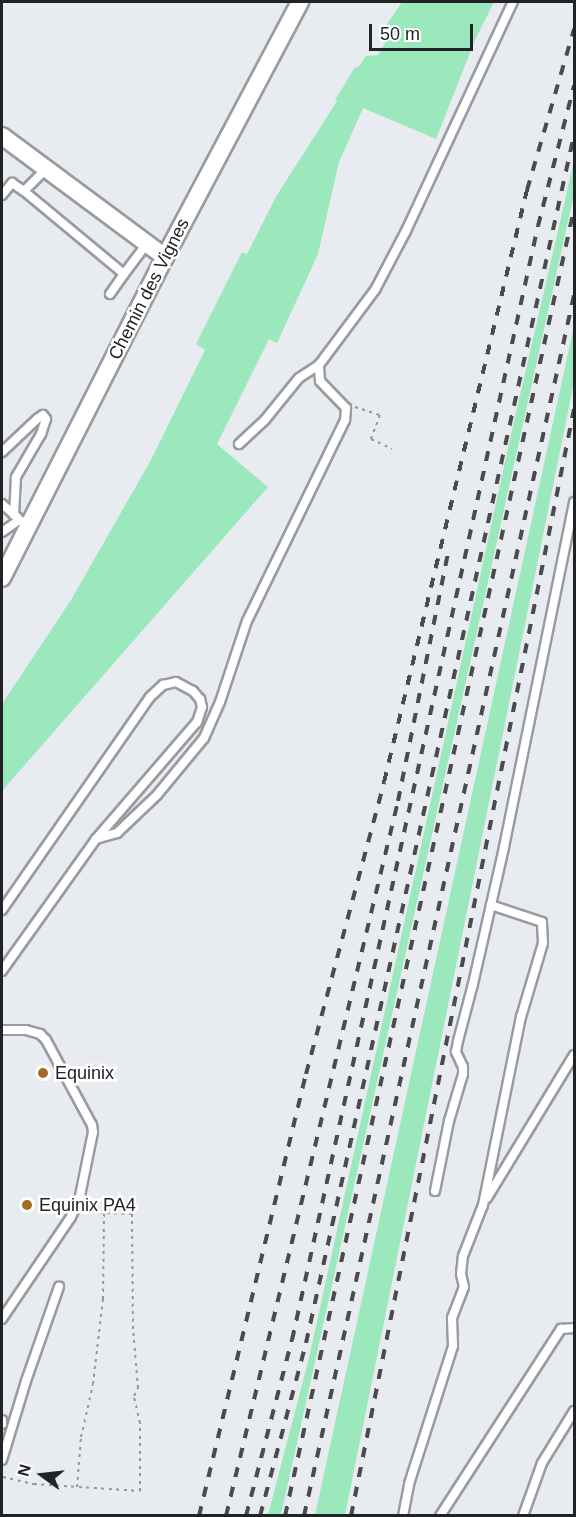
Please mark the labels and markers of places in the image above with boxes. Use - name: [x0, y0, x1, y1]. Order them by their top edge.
- place label: Equinix: [55, 1062, 114, 1084]
- marker: Equinix: [36, 1066, 50, 1080]
- place label: Equinix PA4: [39, 1194, 136, 1216]
- marker: Equinix PA4: [20, 1198, 34, 1212]

